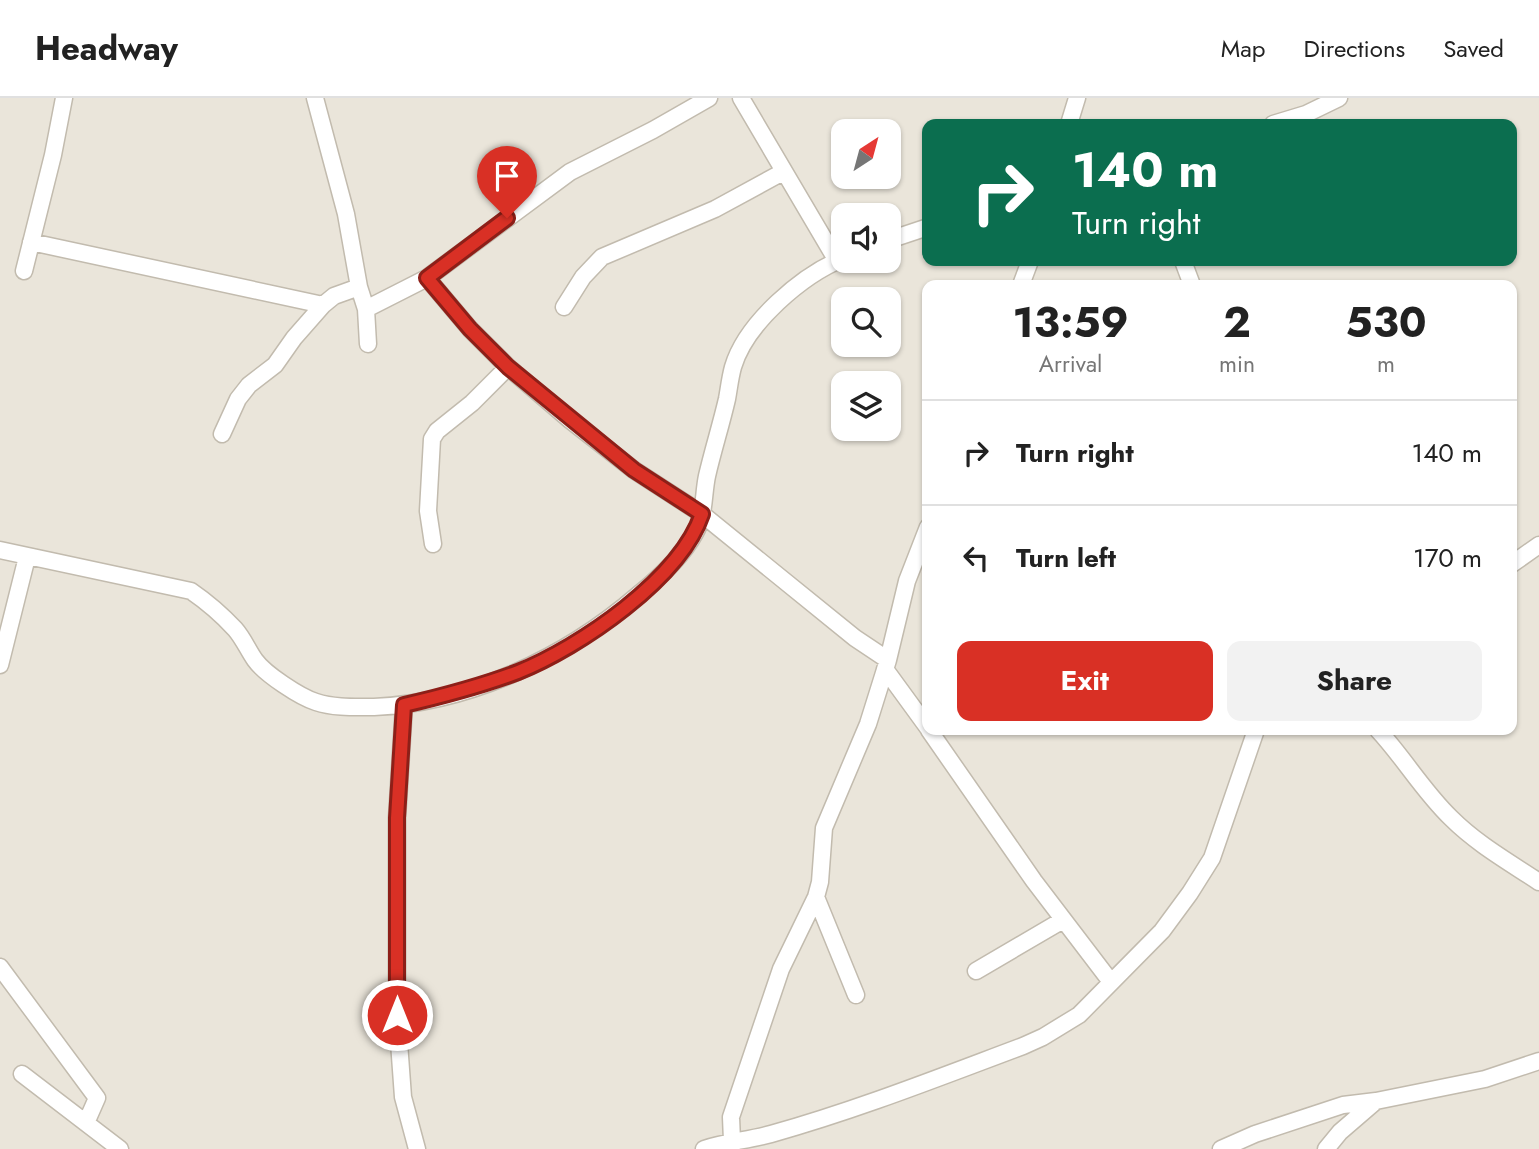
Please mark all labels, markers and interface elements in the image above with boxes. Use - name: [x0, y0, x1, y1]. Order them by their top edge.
- text: Headway: [35, 25, 178, 72]
- text: Map: [1221, 31, 1266, 66]
- text: Directions: [1304, 31, 1405, 66]
- text: Saved: [1443, 31, 1504, 66]
- north arrow: [831, 119, 901, 189]
- map controls: [831, 119, 901, 441]
- text: 140 m: [1072, 135, 1218, 205]
- pin: [477, 146, 537, 218]
- icon: right: [957, 147, 1048, 238]
- icon: arrive: [488, 157, 526, 195]
- text: Turn right: [1072, 200, 1201, 246]
- button: sound: [831, 203, 901, 273]
- button: search: [831, 287, 901, 357]
- text: 13:59: [1012, 292, 1129, 353]
- text: 2: [1223, 292, 1251, 353]
- text: 530: [1346, 292, 1427, 353]
- text: Arrival: [1039, 347, 1102, 381]
- text: min: [1219, 347, 1255, 381]
- text: m: [1377, 347, 1395, 381]
- button: layers: [831, 371, 901, 441]
- icon: right: [957, 434, 995, 472]
- text: Turn right: [1016, 434, 1134, 472]
- text: 140 m: [1411, 434, 1482, 472]
- icon: left: [957, 539, 995, 577]
- text: Turn left: [1016, 539, 1116, 577]
- text: 170 m: [1413, 539, 1482, 577]
- button: Exit: [957, 641, 1213, 721]
- button: Share: [1227, 641, 1482, 721]
- position arrow: [360, 978, 434, 1052]

